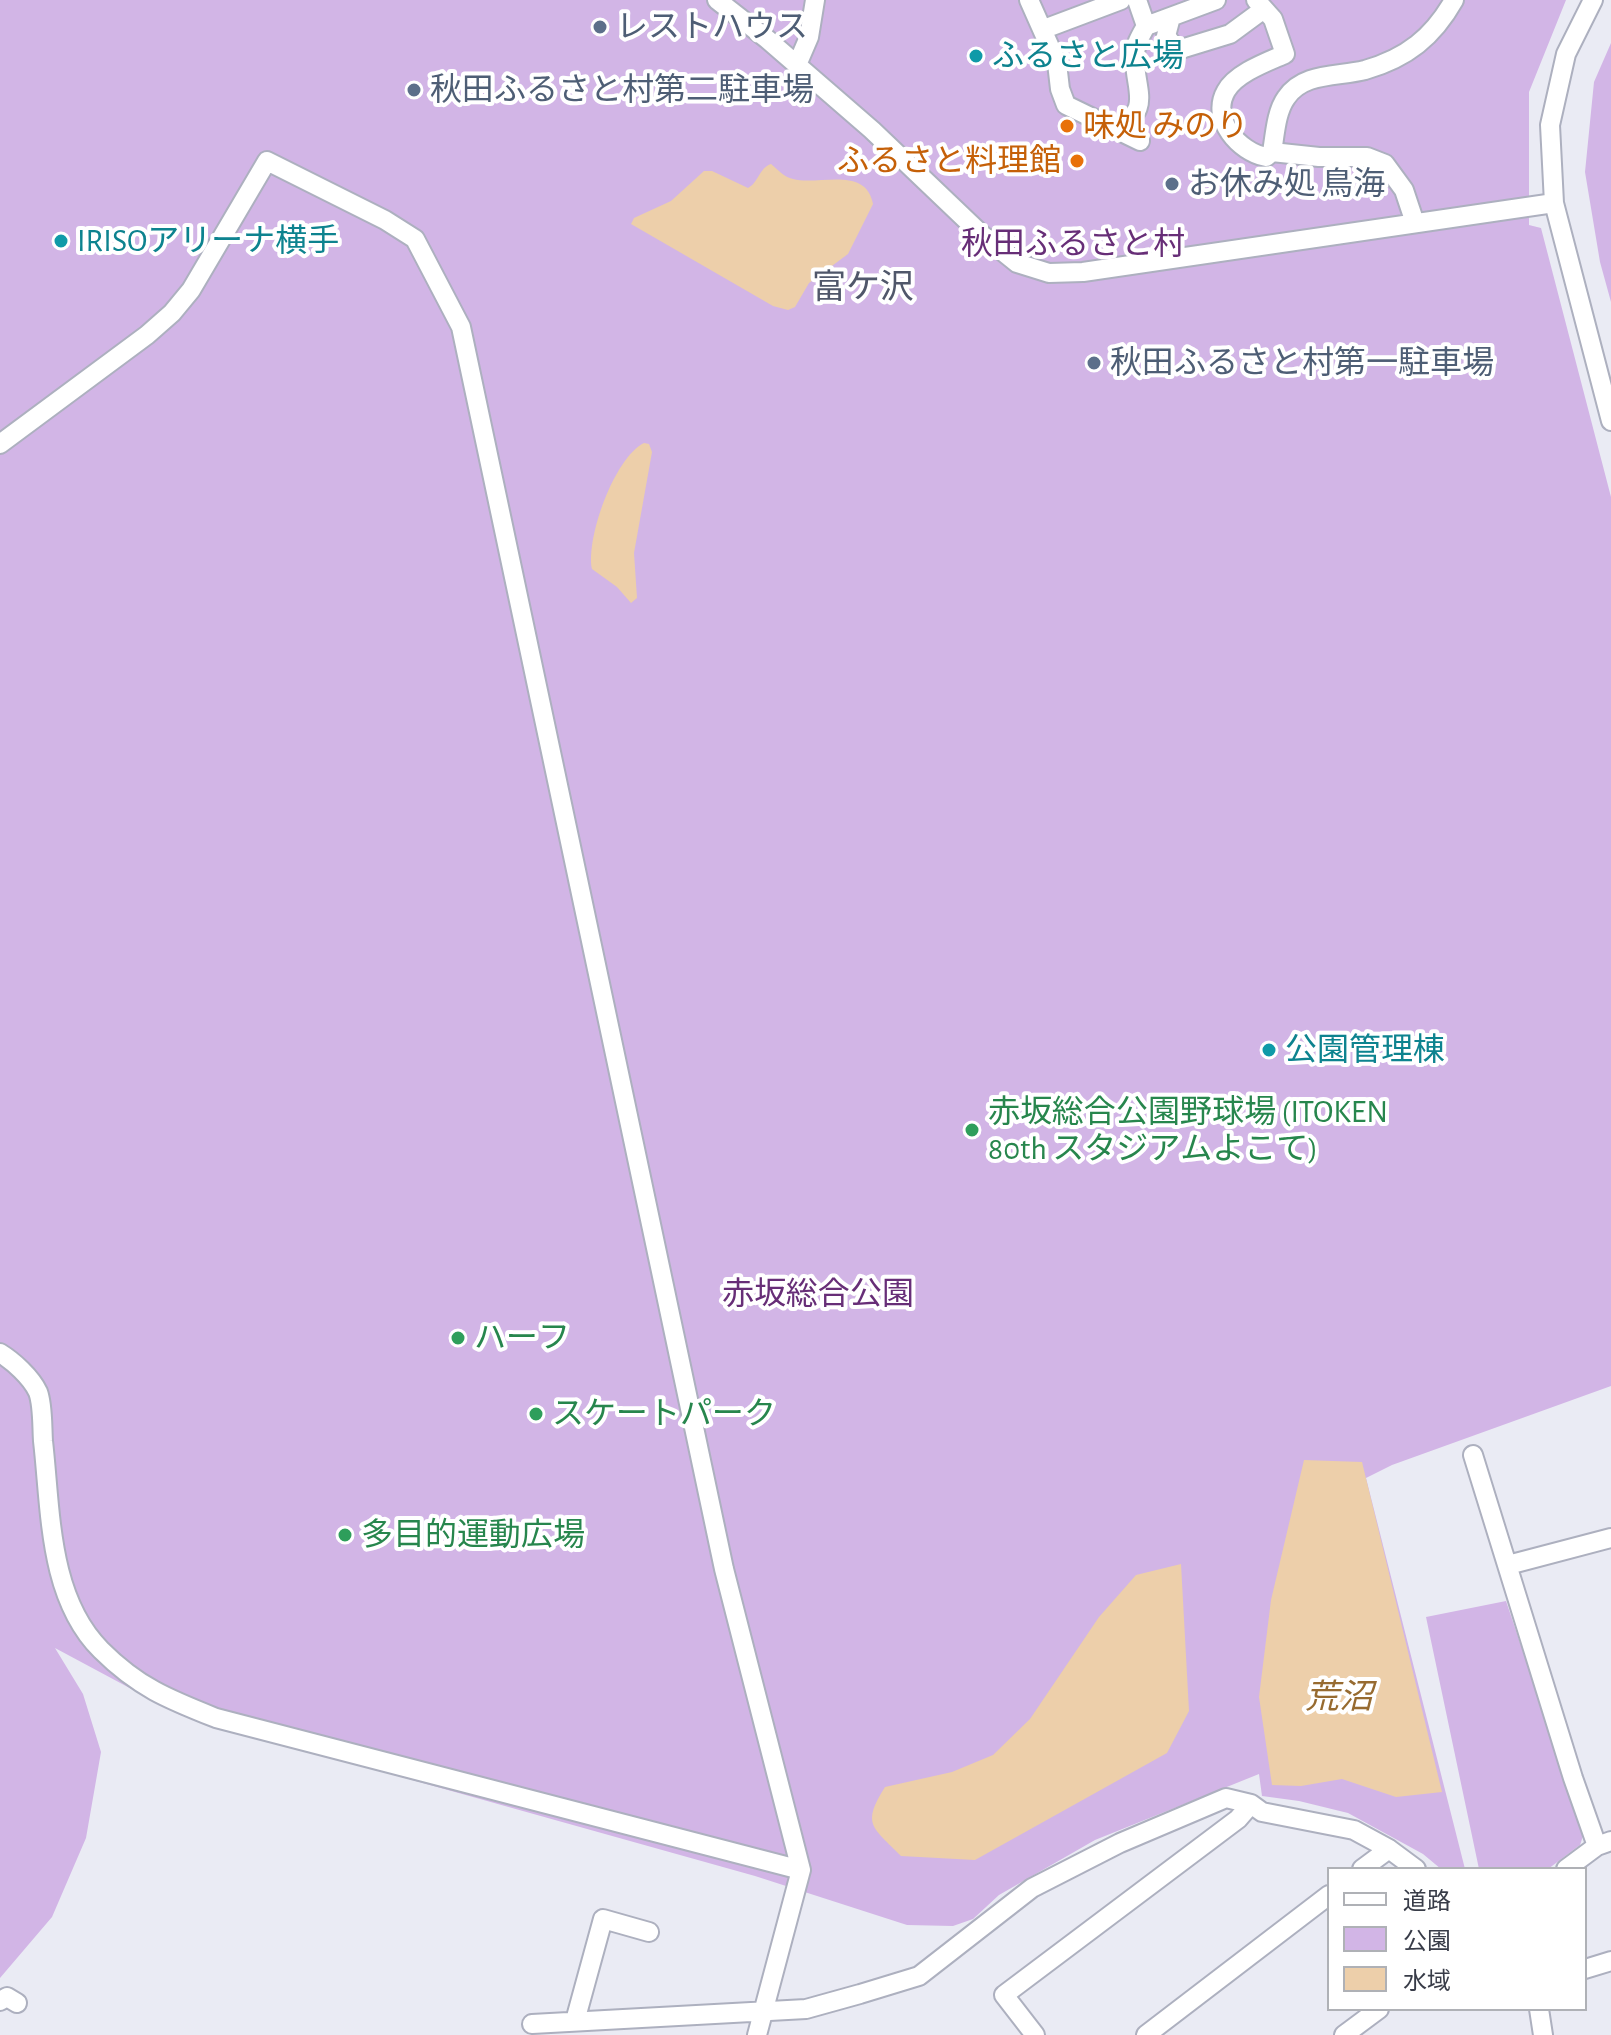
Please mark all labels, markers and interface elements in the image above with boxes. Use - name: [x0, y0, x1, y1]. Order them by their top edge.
- place label: レストハウス: [616, 8, 808, 46]
- marker: レストハウス: [591, 18, 609, 36]
- place label: ふるさと広場: [992, 37, 1184, 75]
- marker: ふるさと広場: [967, 47, 985, 65]
- place label: 秋田ふるさと村第二駐車場: [430, 71, 814, 109]
- marker: 秋田ふるさと村第二駐車場: [405, 81, 423, 99]
- place label: 味処 みのり: [1083, 107, 1248, 145]
- marker: 味処 みのり: [1058, 117, 1076, 135]
- place label: ふるさと料理館: [837, 142, 1061, 180]
- marker: ふるさと料理館: [1068, 152, 1086, 170]
- place label: お休み処 鳥海: [1188, 165, 1385, 203]
- marker: お休み処 鳥海: [1163, 175, 1181, 193]
- place label: IRISOアリーナ横手: [77, 222, 339, 260]
- park label: 秋田ふるさと村: [961, 225, 1185, 263]
- marker: IRISOアリーナ横手: [52, 232, 70, 250]
- district label: 富ケ沢: [812, 268, 914, 308]
- place label: 秋田ふるさと村第一駐車場: [1110, 344, 1494, 382]
- marker: 秋田ふるさと村第一駐車場: [1085, 354, 1103, 372]
- place label: 公園管理棟: [1285, 1031, 1445, 1069]
- marker: 公園管理棟: [1260, 1041, 1278, 1059]
- place label: 赤坂総合公園野球場 (ITOKEN 80th スタジアムよこて): [988, 1093, 1388, 1168]
- marker: 赤坂総合公園野球場 (ITOKEN 80th スタジアムよこて): [963, 1121, 981, 1139]
- park label: 赤坂総合公園: [722, 1275, 914, 1313]
- place label: ハーフ: [474, 1319, 570, 1357]
- marker: ハーフ: [449, 1329, 467, 1347]
- place label: スケートパーク: [552, 1395, 776, 1433]
- marker: スケートパーク: [527, 1405, 545, 1423]
- place label: 多目的運動広場: [361, 1516, 585, 1554]
- marker: 多目的運動広場: [336, 1526, 354, 1544]
- water label: 荒沼: [1305, 1678, 1373, 1718]
- legend: [1327, 1867, 1587, 2011]
- text: 道路: [1403, 1890, 1451, 1914]
- text: 公園: [1403, 1930, 1451, 1954]
- text: 水域: [1403, 1970, 1451, 1994]

